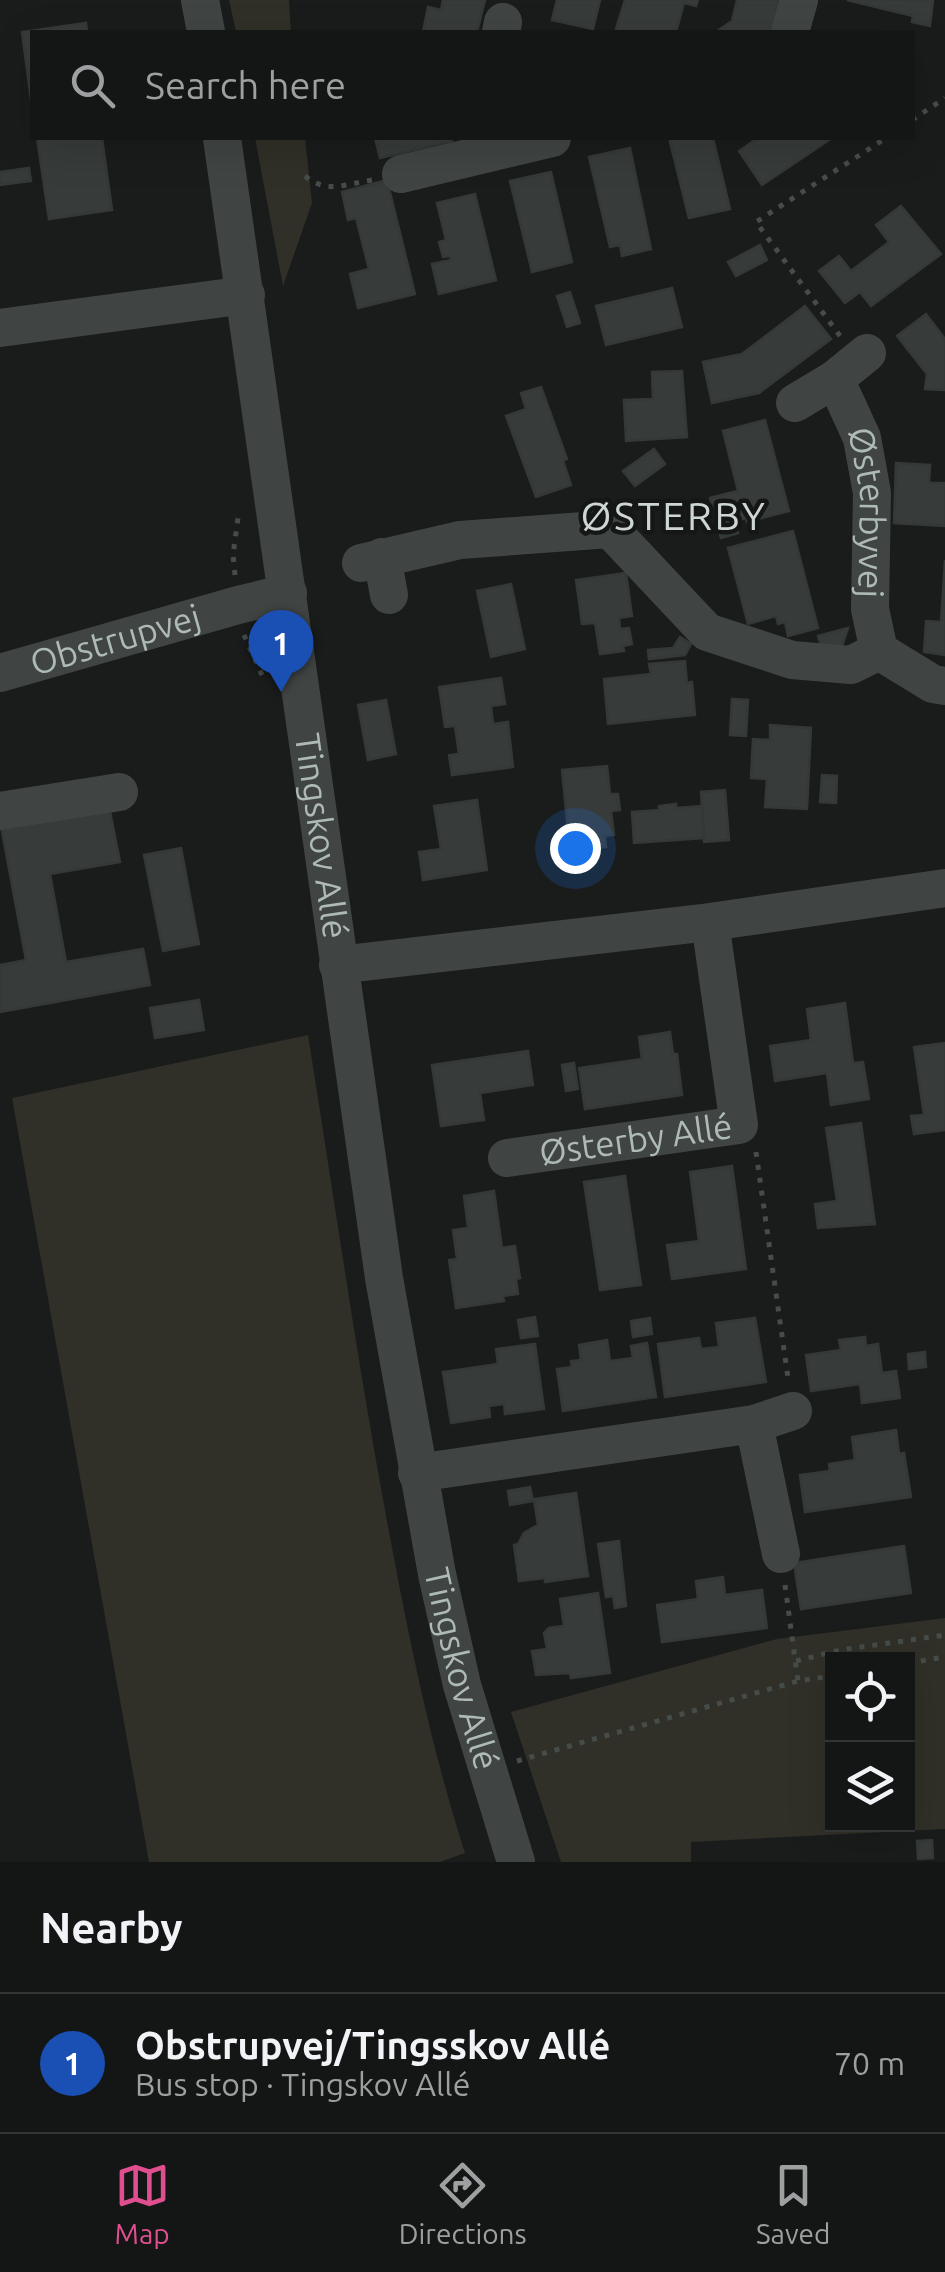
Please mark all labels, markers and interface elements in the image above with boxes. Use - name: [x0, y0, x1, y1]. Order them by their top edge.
- search box: [30, 30, 915, 140]
- icon: search: [65, 58, 120, 113]
- text: Search here: [145, 64, 346, 106]
- street label: Østerbyvej: [841, 424, 894, 598]
- district label: ØSTERBY: [581, 493, 767, 538]
- street label: Obstrupvej: [25, 596, 205, 682]
- pin: 1: [248, 610, 314, 692]
- street label: Tingskov Allé: [288, 731, 357, 941]
- your location: [550, 823, 601, 874]
- street label: Østerby Allé: [537, 1105, 735, 1172]
- street label: Tingskov Allé: [417, 1564, 508, 1774]
- map controls: [825, 1652, 915, 1832]
- button: locate: [825, 1652, 915, 1742]
- button: layers: [825, 1742, 915, 1832]
- text: Nearby: [40, 1904, 183, 1951]
- text: Obstrupvej/Tingsskov Allé: [135, 2024, 610, 2066]
- text: 1: [63, 2045, 82, 2081]
- text: 70 m: [834, 2045, 905, 2081]
- text: Bus stop · Tingskov Allé: [135, 2066, 470, 2102]
- tab: Map: [115, 2158, 170, 2249]
- tab: Directions: [399, 2158, 527, 2249]
- tab: Saved: [756, 2158, 830, 2249]

